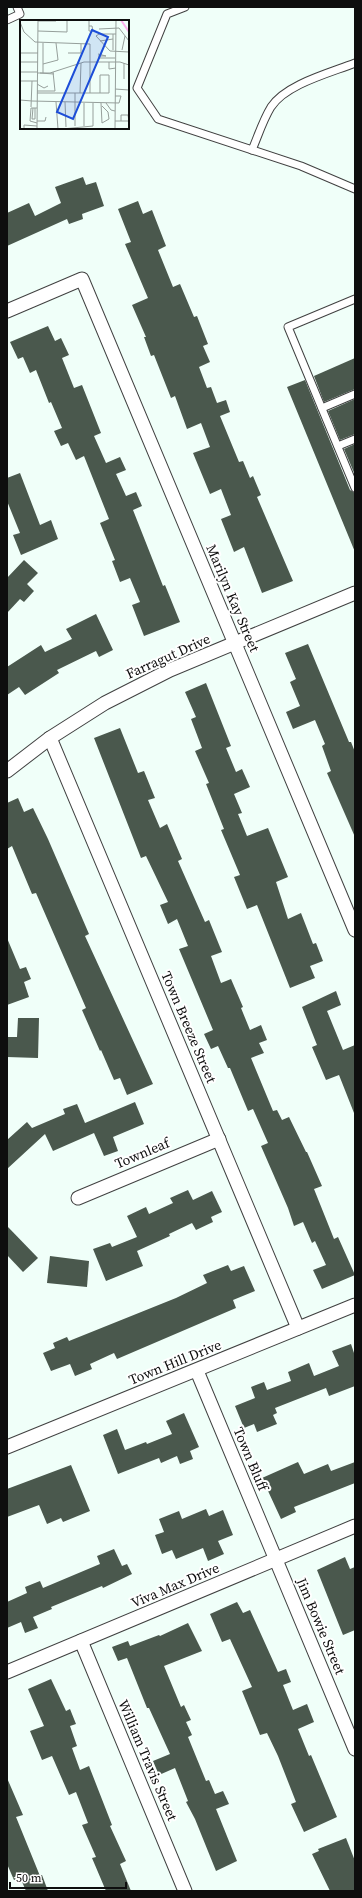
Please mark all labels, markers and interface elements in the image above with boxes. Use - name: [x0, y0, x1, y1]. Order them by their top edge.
- inset map: [20, 20, 129, 129]
- street label: Marilyn Kay Street: [201, 541, 265, 655]
- street label: Farragut Drive: [123, 629, 213, 683]
- street label: Town Breeze Street: [156, 968, 222, 1086]
- street label: Townleaf: [112, 1132, 173, 1173]
- street label: Town Hill Drive: [126, 1334, 224, 1390]
- street label: Town Bluff: [229, 1424, 274, 1496]
- street label: Viva Max Drive: [128, 1557, 222, 1613]
- street label: Jim Bowie Street: [291, 1574, 351, 1678]
- street label: William Travis Street: [113, 1696, 183, 1824]
- scale bar: [10, 1864, 126, 1890]
- text: 50 m: [16, 1870, 42, 1886]

